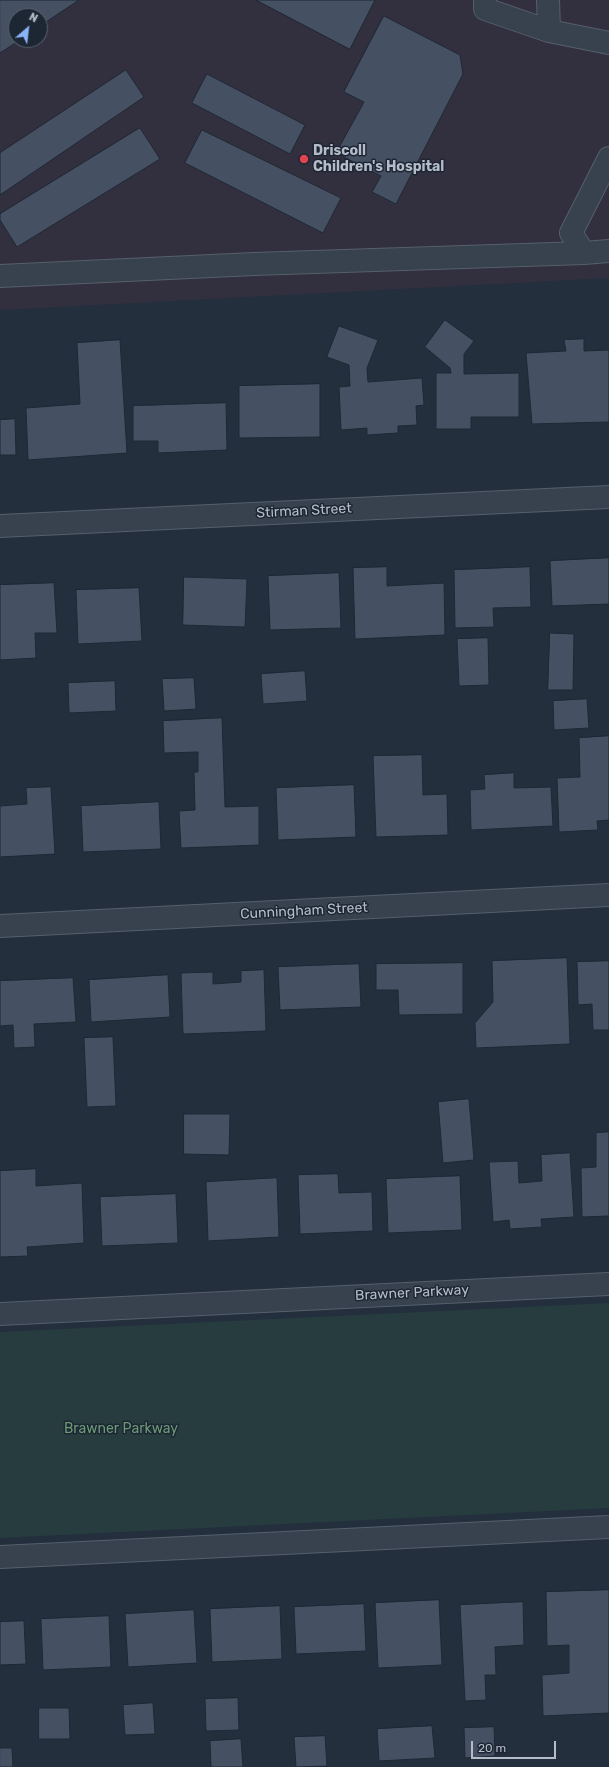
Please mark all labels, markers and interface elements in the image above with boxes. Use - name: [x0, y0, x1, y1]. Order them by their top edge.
- north arrow: [8, 8, 48, 48]
- text: N: [27, 10, 40, 25]
- place label: Driscoll Children's Hospital: [313, 143, 444, 176]
- marker: Driscoll Children's Hospital: [298, 153, 310, 165]
- street label: Stirman Street: [256, 500, 352, 522]
- street label: Cunningham Street: [240, 899, 368, 923]
- street label: Brawner Parkway: [355, 1282, 469, 1304]
- park label: Brawner Parkway: [64, 1421, 178, 1437]
- scale bar: [473, 1733, 558, 1759]
- text: 20 m: [478, 1741, 506, 1755]

